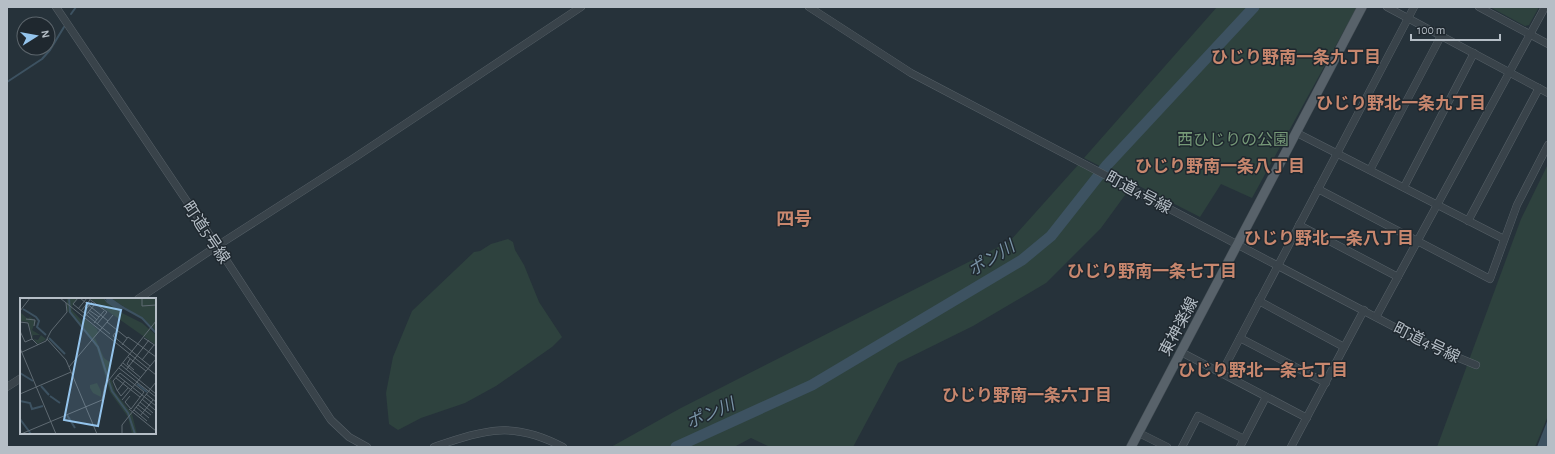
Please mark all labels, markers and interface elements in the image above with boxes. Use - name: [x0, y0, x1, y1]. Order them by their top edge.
- north arrow: [16, 16, 56, 56]
- scale bar: [1411, 16, 1500, 42]
- text: 100 m: [1417, 24, 1445, 36]
- text: N: [39, 29, 51, 39]
- district label: ひじり野南一条九丁目: [1211, 48, 1381, 66]
- district label: ひじり野北一条九丁目: [1316, 94, 1486, 112]
- park label: 西ひじりの公園: [1177, 131, 1289, 148]
- district label: ひじり野南一条八丁目: [1135, 157, 1305, 175]
- street label: 町道4号線: [1103, 168, 1174, 217]
- street label: 町道5号線: [180, 198, 233, 266]
- district label: 四号: [776, 210, 812, 229]
- district label: ひじり野北一条八丁目: [1244, 229, 1414, 247]
- water label: ポン川: [965, 236, 1019, 279]
- district label: ひじり野南一条七丁目: [1067, 262, 1237, 280]
- street label: 東神楽線: [1156, 294, 1201, 358]
- inset map: [20, 298, 156, 434]
- street label: 町道4号線: [1391, 319, 1463, 366]
- district label: ひじり野北一条七丁目: [1178, 361, 1348, 379]
- district label: ひじり野南一条六丁目: [942, 386, 1112, 404]
- water label: ポン川: [683, 394, 739, 432]

